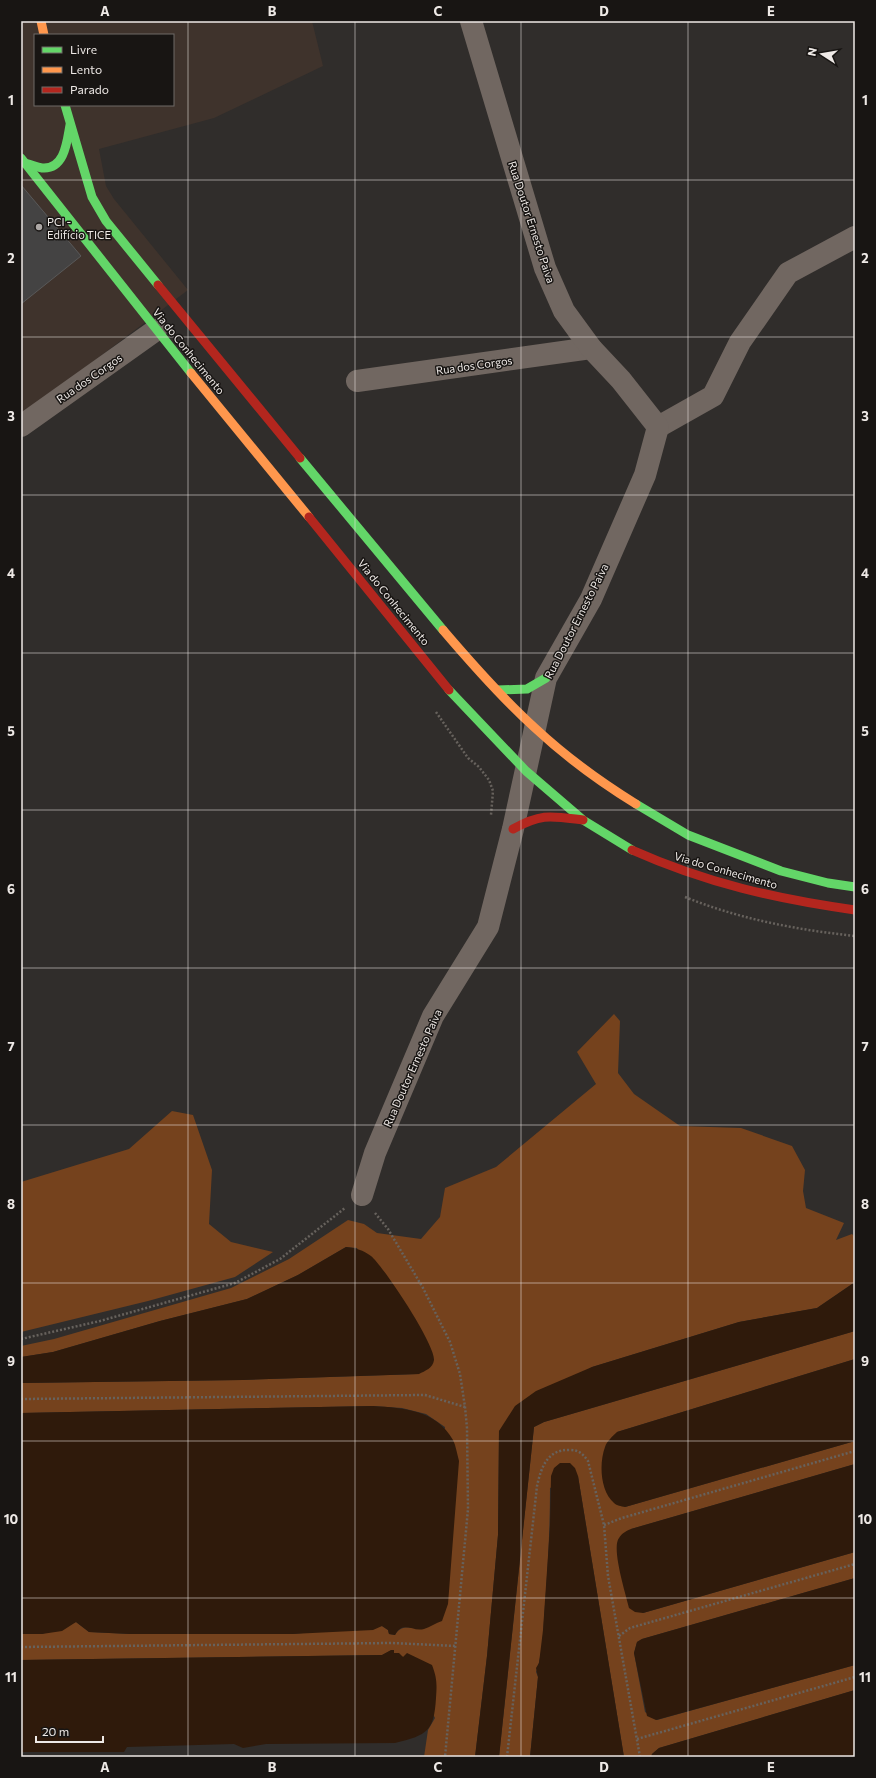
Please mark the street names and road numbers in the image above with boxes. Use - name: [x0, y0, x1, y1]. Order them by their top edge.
- street label: Rua Doutor Ernesto Paiva: [506, 159, 558, 285]
- street label: Via do Conhecimento: [150, 305, 228, 397]
- street label: Rua dos Corgos: [54, 351, 124, 405]
- street label: Rua dos Corgos: [435, 353, 513, 377]
- street label: Via do Conhecimento: [355, 556, 433, 648]
- street label: Rua Doutor Ernesto Paiva: [541, 561, 611, 681]
- street label: Via do Conhecimento: [673, 849, 780, 891]
- street label: Rua Doutor Ernesto Paiva: [380, 1007, 444, 1129]

